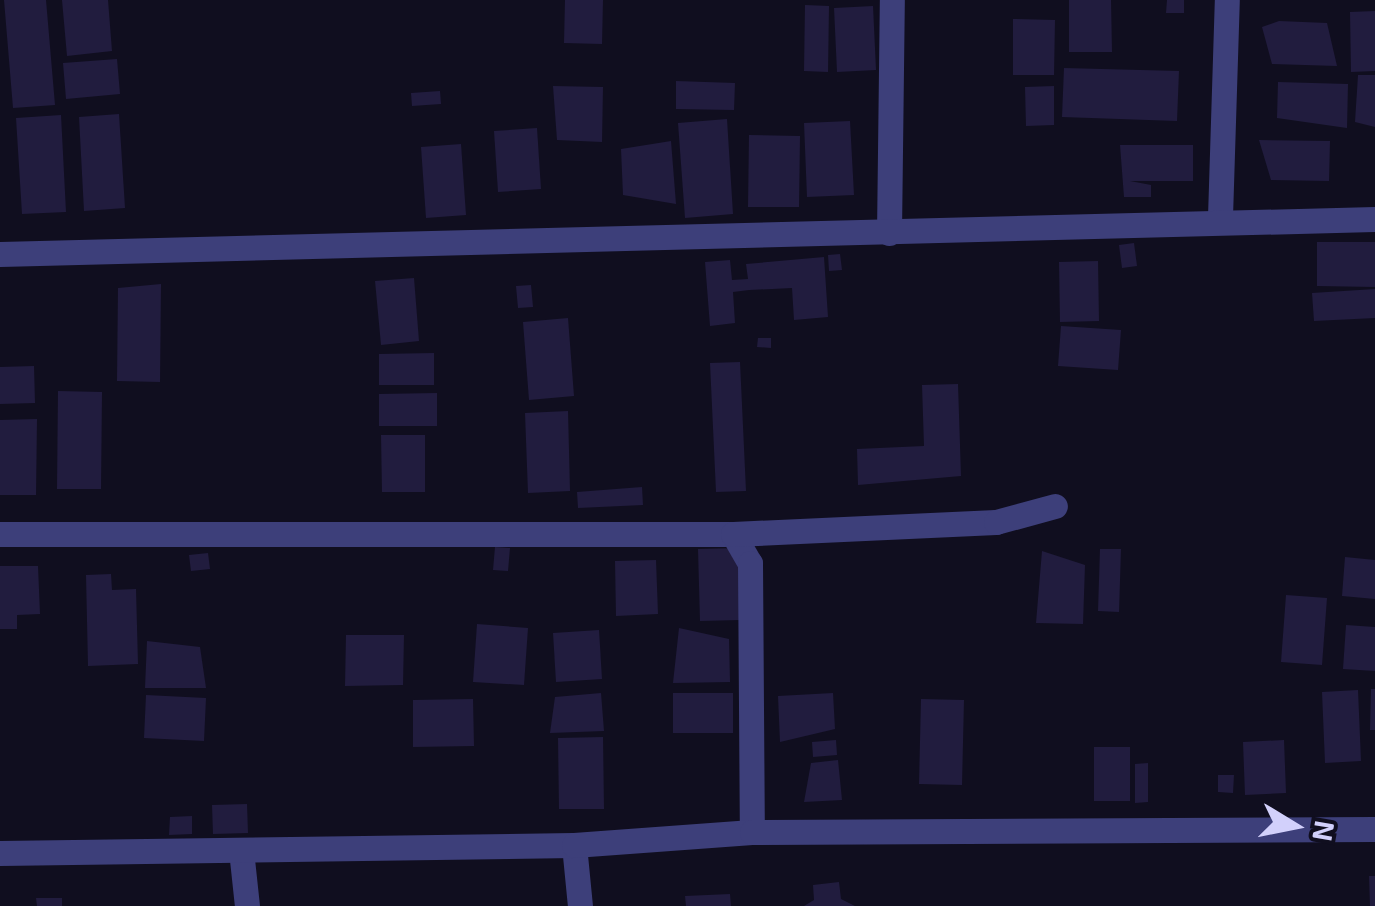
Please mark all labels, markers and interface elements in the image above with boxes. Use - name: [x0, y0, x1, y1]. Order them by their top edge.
- north arrow: [1245, 776, 1345, 876]
- text: N: [1306, 818, 1343, 844]

